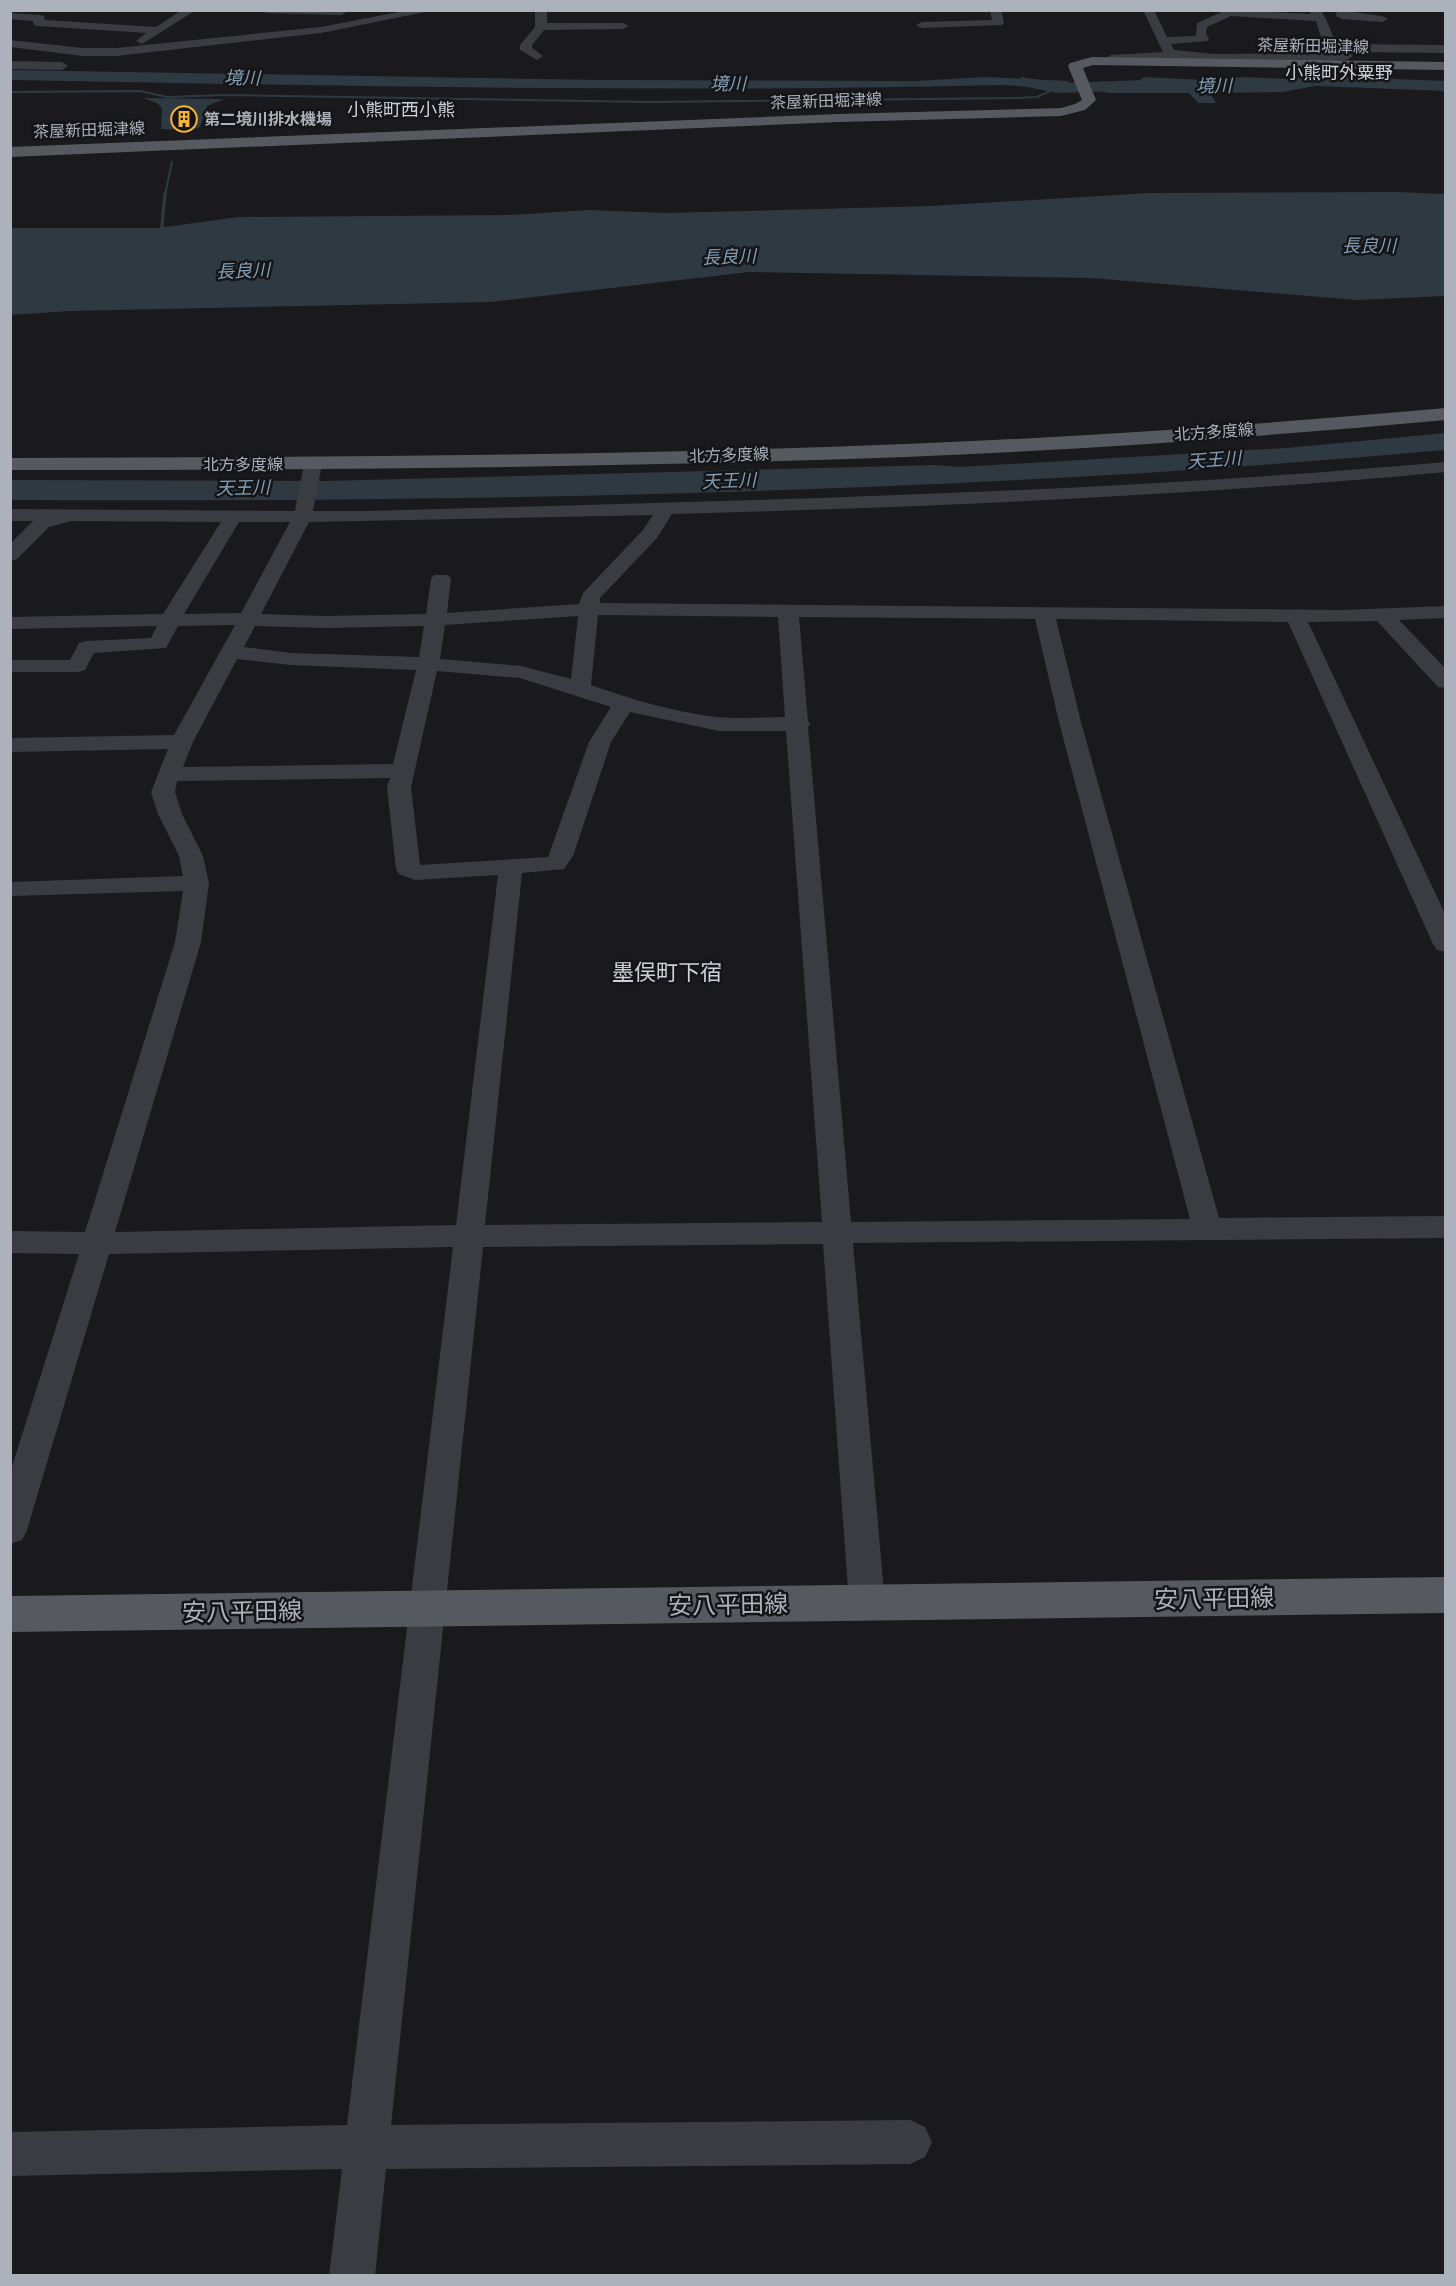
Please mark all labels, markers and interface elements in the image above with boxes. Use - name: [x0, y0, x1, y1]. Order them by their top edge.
- street label: 茶屋新田堀津線: [1257, 36, 1369, 56]
- district label: 小熊町外粟野: [1285, 62, 1393, 84]
- water label: 境川: [224, 67, 262, 89]
- water label: 境川: [710, 73, 748, 95]
- water label: 境川: [1196, 75, 1234, 97]
- street label: 茶屋新田堀津線: [770, 90, 882, 112]
- district label: 小熊町西小熊: [347, 99, 455, 121]
- building icon: 第二境川排水機場: [169, 104, 199, 134]
- place label: 第二境川排水機場: [204, 110, 332, 129]
- street label: 茶屋新田堀津線: [33, 119, 145, 141]
- water label: 長良川: [1342, 235, 1398, 257]
- water label: 長良川: [702, 245, 758, 269]
- water label: 長良川: [216, 259, 272, 283]
- street label: 北方多度線: [1173, 420, 1255, 444]
- street label: 北方多度線: [689, 444, 769, 466]
- water label: 天王川: [1186, 447, 1244, 473]
- street label: 北方多度線: [203, 455, 283, 474]
- water label: 天王川: [702, 469, 758, 493]
- water label: 天王川: [216, 476, 272, 499]
- district label: 墨俣町下宿: [612, 960, 722, 986]
- street label: 安八平田線: [1154, 1584, 1274, 1614]
- street label: 安八平田線: [668, 1590, 788, 1620]
- street label: 安八平田線: [182, 1597, 302, 1627]

